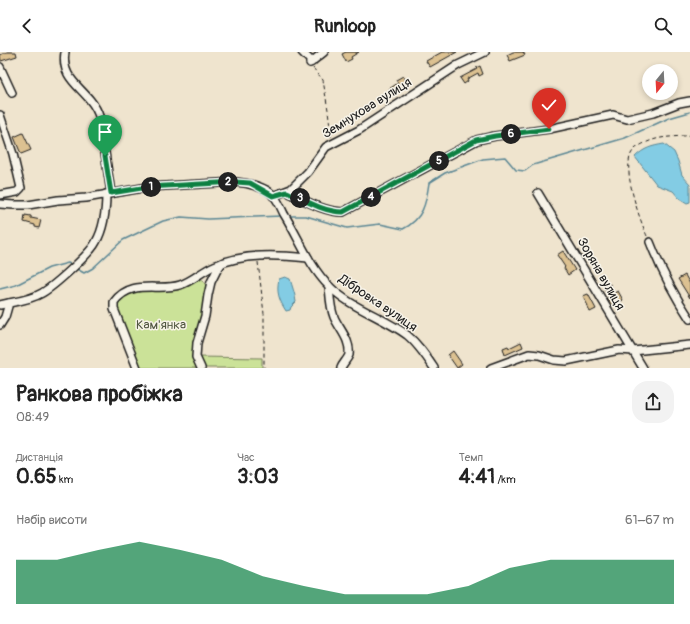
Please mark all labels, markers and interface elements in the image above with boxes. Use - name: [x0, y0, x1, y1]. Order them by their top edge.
- icon: back: [16, 15, 38, 37]
- text: Runloop: [314, 15, 376, 38]
- icon: search: [652, 15, 674, 37]
- north arrow: [642, 64, 678, 100]
- map controls: [642, 64, 678, 100]
- street label: Земнухова вулиця: [319, 74, 415, 142]
- pin: [532, 88, 566, 129]
- icon: check: [538, 94, 560, 116]
- pin: [88, 115, 122, 156]
- icon: arrive: [94, 121, 116, 143]
- pin: 6: [501, 124, 521, 144]
- text: 6: [508, 127, 514, 140]
- pin: 5: [429, 151, 449, 171]
- text: 5: [436, 154, 442, 167]
- pin: 2: [218, 172, 238, 192]
- text: 2: [225, 175, 231, 188]
- pin: 1: [141, 177, 161, 197]
- text: 1: [149, 180, 153, 193]
- pin: 4: [361, 187, 381, 207]
- pin: 3: [290, 188, 310, 208]
- text: 4: [368, 190, 374, 203]
- text: 3: [297, 191, 303, 204]
- street label: Зоряна вулиця: [574, 235, 628, 313]
- street label: Дібровка вулиця: [335, 270, 420, 335]
- park label: Кам'янка: [136, 317, 186, 333]
- text: Ранкова пробіжка: [16, 380, 183, 408]
- button: share: [632, 381, 674, 423]
- text: 08:49: [16, 409, 49, 425]
- text: Дистанція: [16, 451, 63, 464]
- text: Час: [237, 451, 255, 464]
- text: Темп: [459, 451, 483, 464]
- text: 0.65: [16, 464, 57, 489]
- text: 3:03: [237, 464, 279, 489]
- text: 4:41: [459, 464, 495, 489]
- text: km: [57, 473, 73, 486]
- text: /km: [495, 473, 516, 486]
- text: Набір висоти: [16, 512, 87, 528]
- text: 61–67 m: [625, 512, 674, 528]

